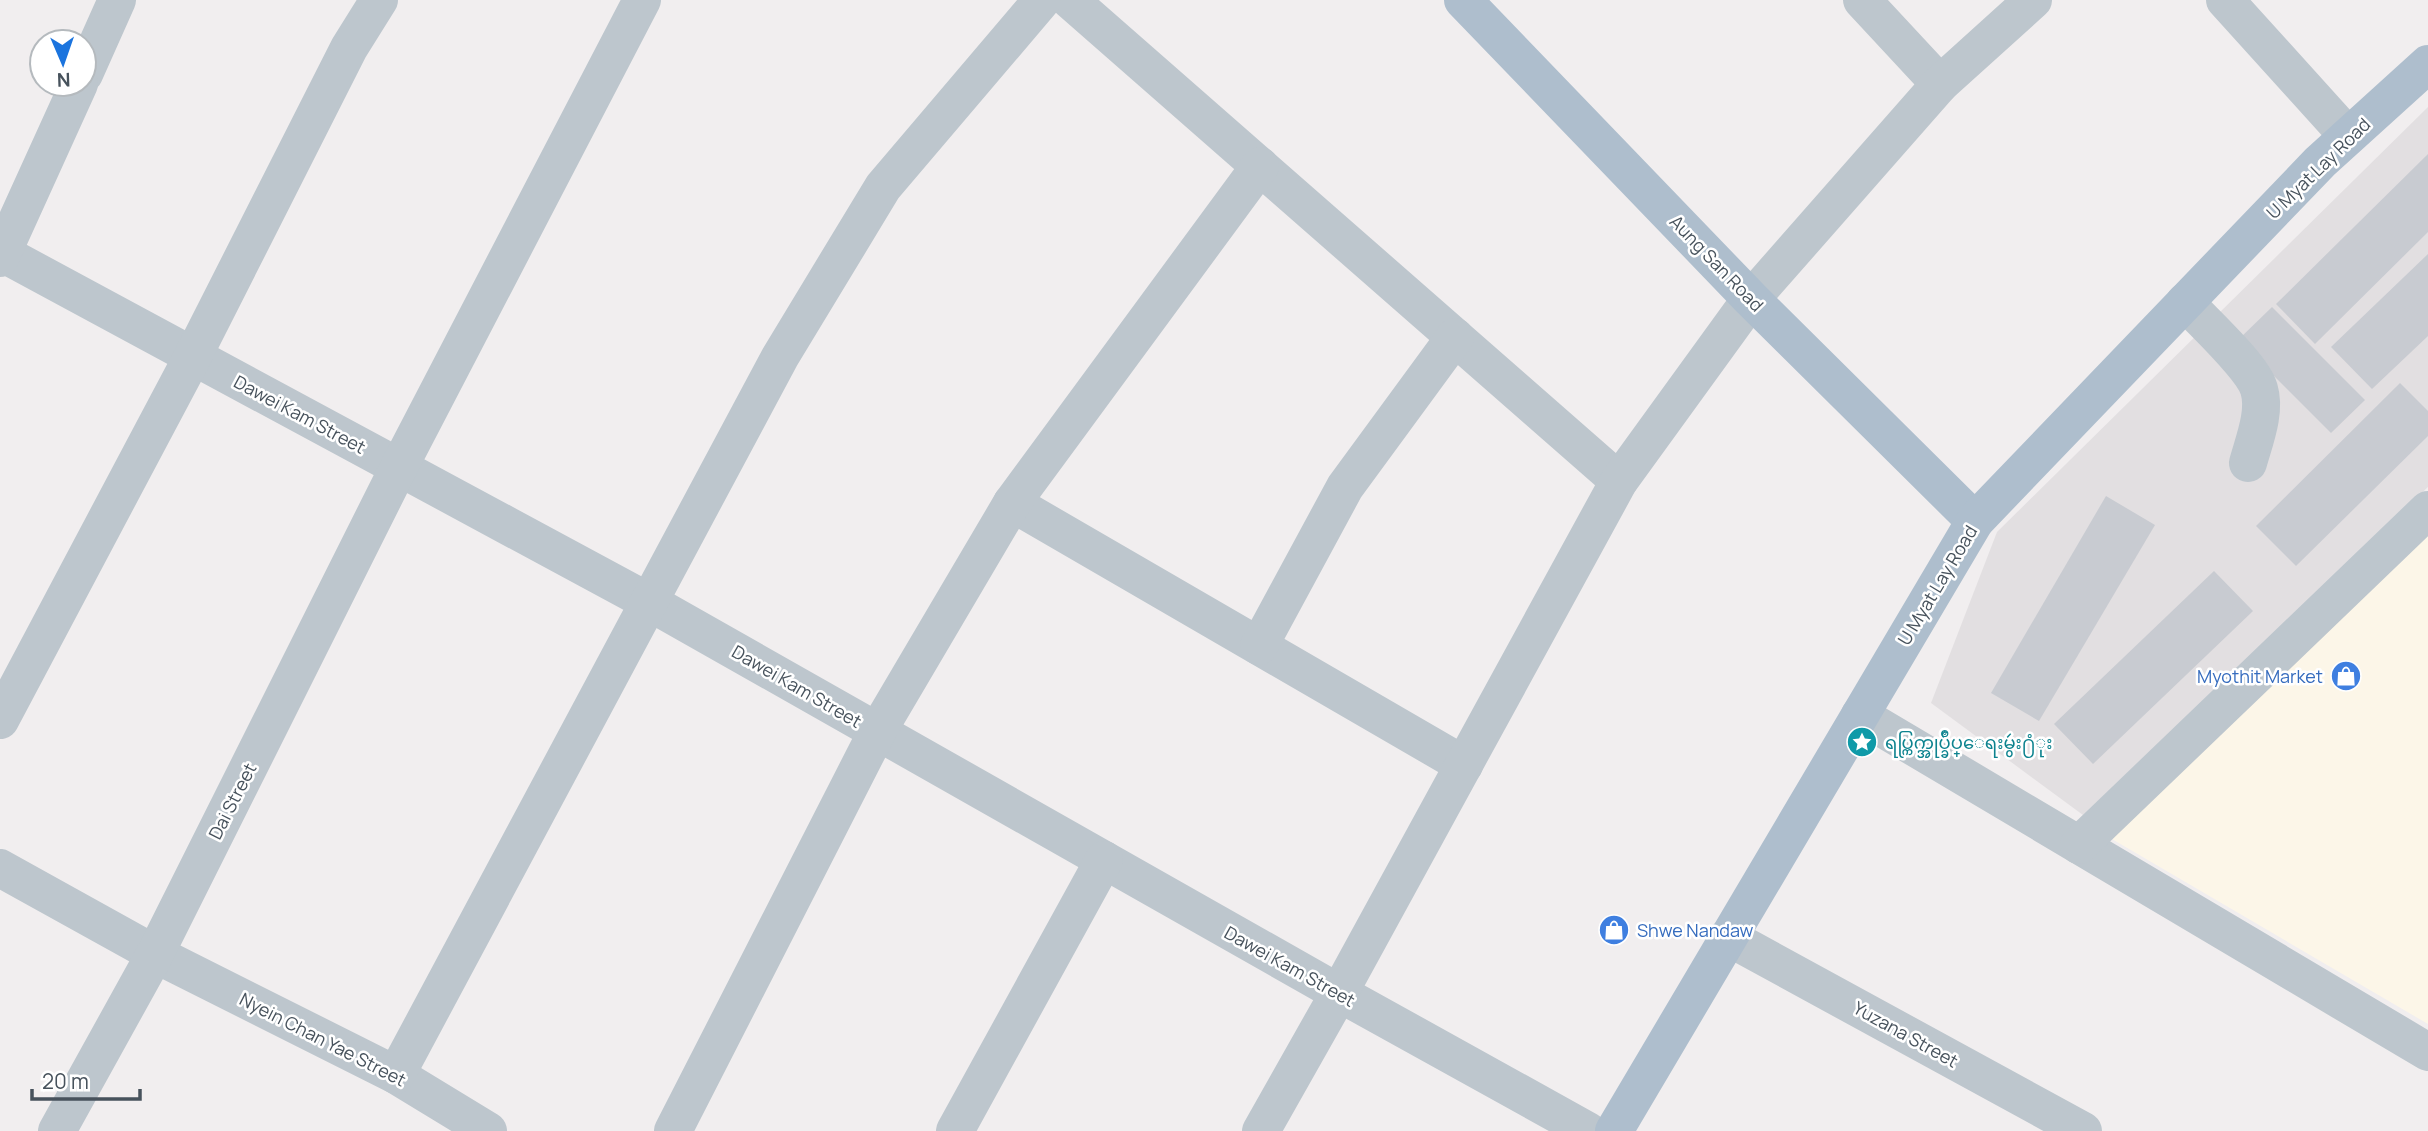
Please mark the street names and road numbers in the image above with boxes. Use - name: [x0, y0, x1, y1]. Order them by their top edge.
- street label: U Myat Lay Road: [2261, 112, 2375, 224]
- street label: Aung San Road: [1665, 210, 1769, 316]
- street label: Dawei Kam Street: [230, 369, 370, 459]
- street label: U Myat Lay Road: [1892, 521, 1982, 649]
- street label: Dawei Kam Street: [728, 639, 866, 733]
- street label: Dai Street: [203, 759, 261, 843]
- street label: Dawei Kam Street: [1220, 920, 1360, 1012]
- street label: Nyein Chan Yae Street: [236, 987, 410, 1091]
- street label: Yuzana Street: [1849, 995, 1963, 1073]

